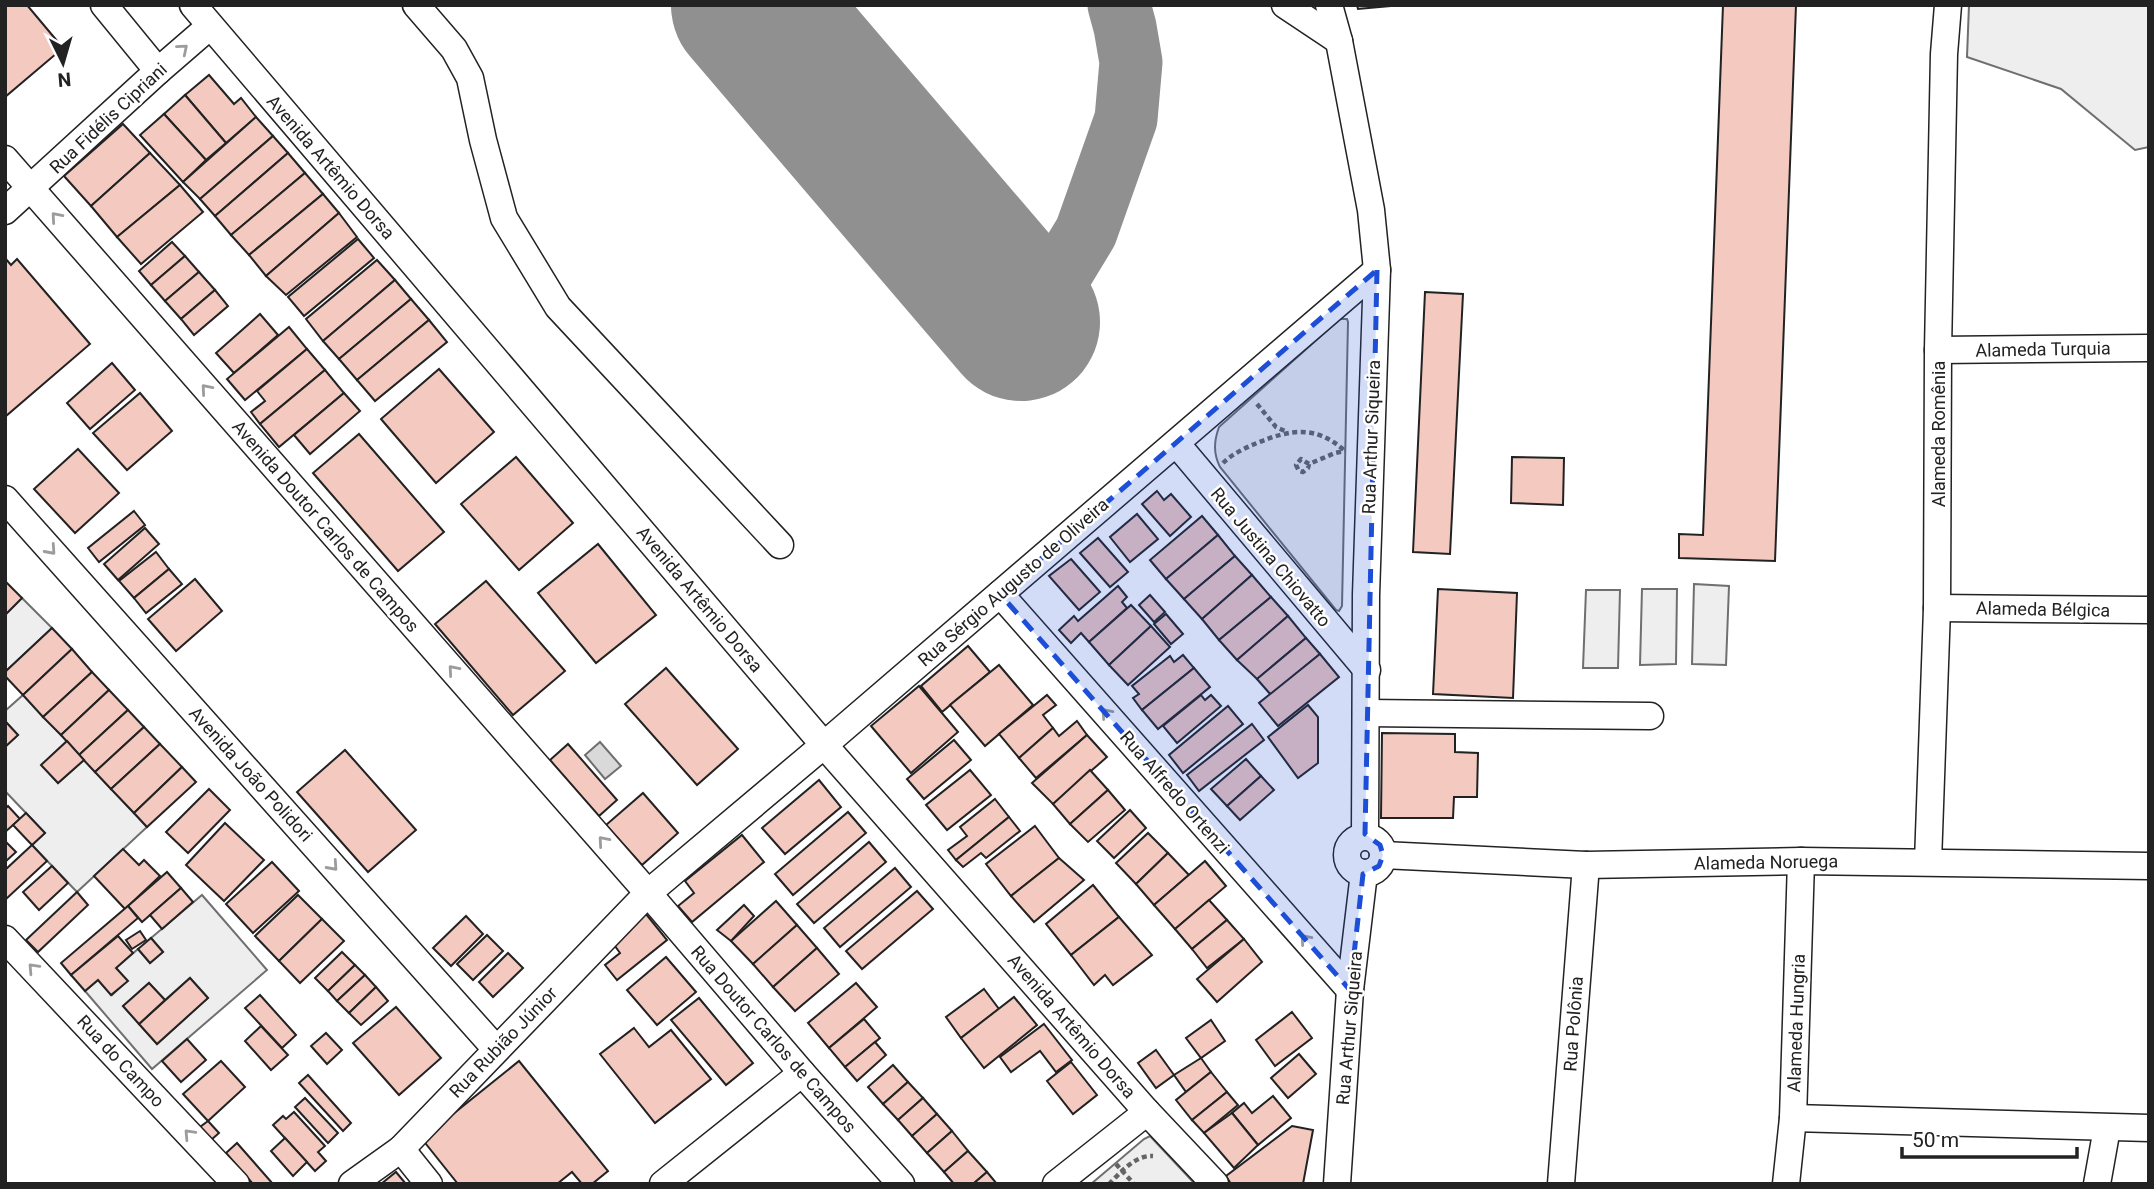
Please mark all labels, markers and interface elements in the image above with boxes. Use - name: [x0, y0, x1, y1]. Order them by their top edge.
- north arrow: [28, 28, 98, 98]
- one-way arrow: [175, 45, 187, 58]
- street label: Rua Fidélis Cipriani: [45, 58, 171, 178]
- text: N: [57, 67, 72, 91]
- street label: Avenida Artêmio Dorsa: [263, 91, 399, 243]
- one-way arrow: [52, 213, 64, 226]
- street label: Alameda Turquia: [1975, 337, 2111, 361]
- street label: Rua Arthur Siqueira: [1358, 359, 1384, 515]
- street label: Alameda Romênia: [1928, 361, 1949, 507]
- one-way arrow: [202, 384, 214, 397]
- street label: Avenida Doutor Carlos de Campos: [228, 416, 424, 636]
- street label: Rua Justina Chiovatto: [1207, 483, 1335, 631]
- street label: Rua Sérgio Augusto de Oliveira: [914, 494, 1112, 670]
- street label: Avenida Artêmio Dorsa: [633, 522, 767, 676]
- one-way arrow: [43, 542, 55, 555]
- street label: Alameda Bélgica: [1976, 597, 2110, 621]
- one-way arrow: [449, 666, 461, 679]
- street label: Avenida João Polidori: [185, 702, 317, 846]
- one-way arrow: [1102, 708, 1114, 721]
- street label: Rua Alfredo Ortenzi: [1116, 726, 1234, 858]
- one-way arrow: [599, 837, 611, 850]
- street label: Alameda Noruega: [1694, 850, 1838, 874]
- one-way arrow: [324, 858, 337, 871]
- one-way arrow: [1301, 934, 1313, 947]
- street label: Rua Doutor Carlos de Campos: [687, 941, 861, 1137]
- street label: Avenida Artêmio Dorsa: [1004, 950, 1140, 1102]
- street label: Rua Arthur Siqueira: [1332, 950, 1366, 1106]
- street label: Alameda Hungria: [1783, 953, 1809, 1093]
- one-way arrow: [29, 963, 42, 976]
- street label: Rua Polônia: [1559, 976, 1587, 1072]
- street label: Rua Rubião Júnior: [445, 982, 561, 1102]
- street label: Rua do Campo: [73, 1011, 169, 1111]
- scale bar: [1902, 1116, 2077, 1160]
- text: 50 m: [1912, 1128, 1959, 1152]
- one-way arrow: [185, 1129, 198, 1142]

